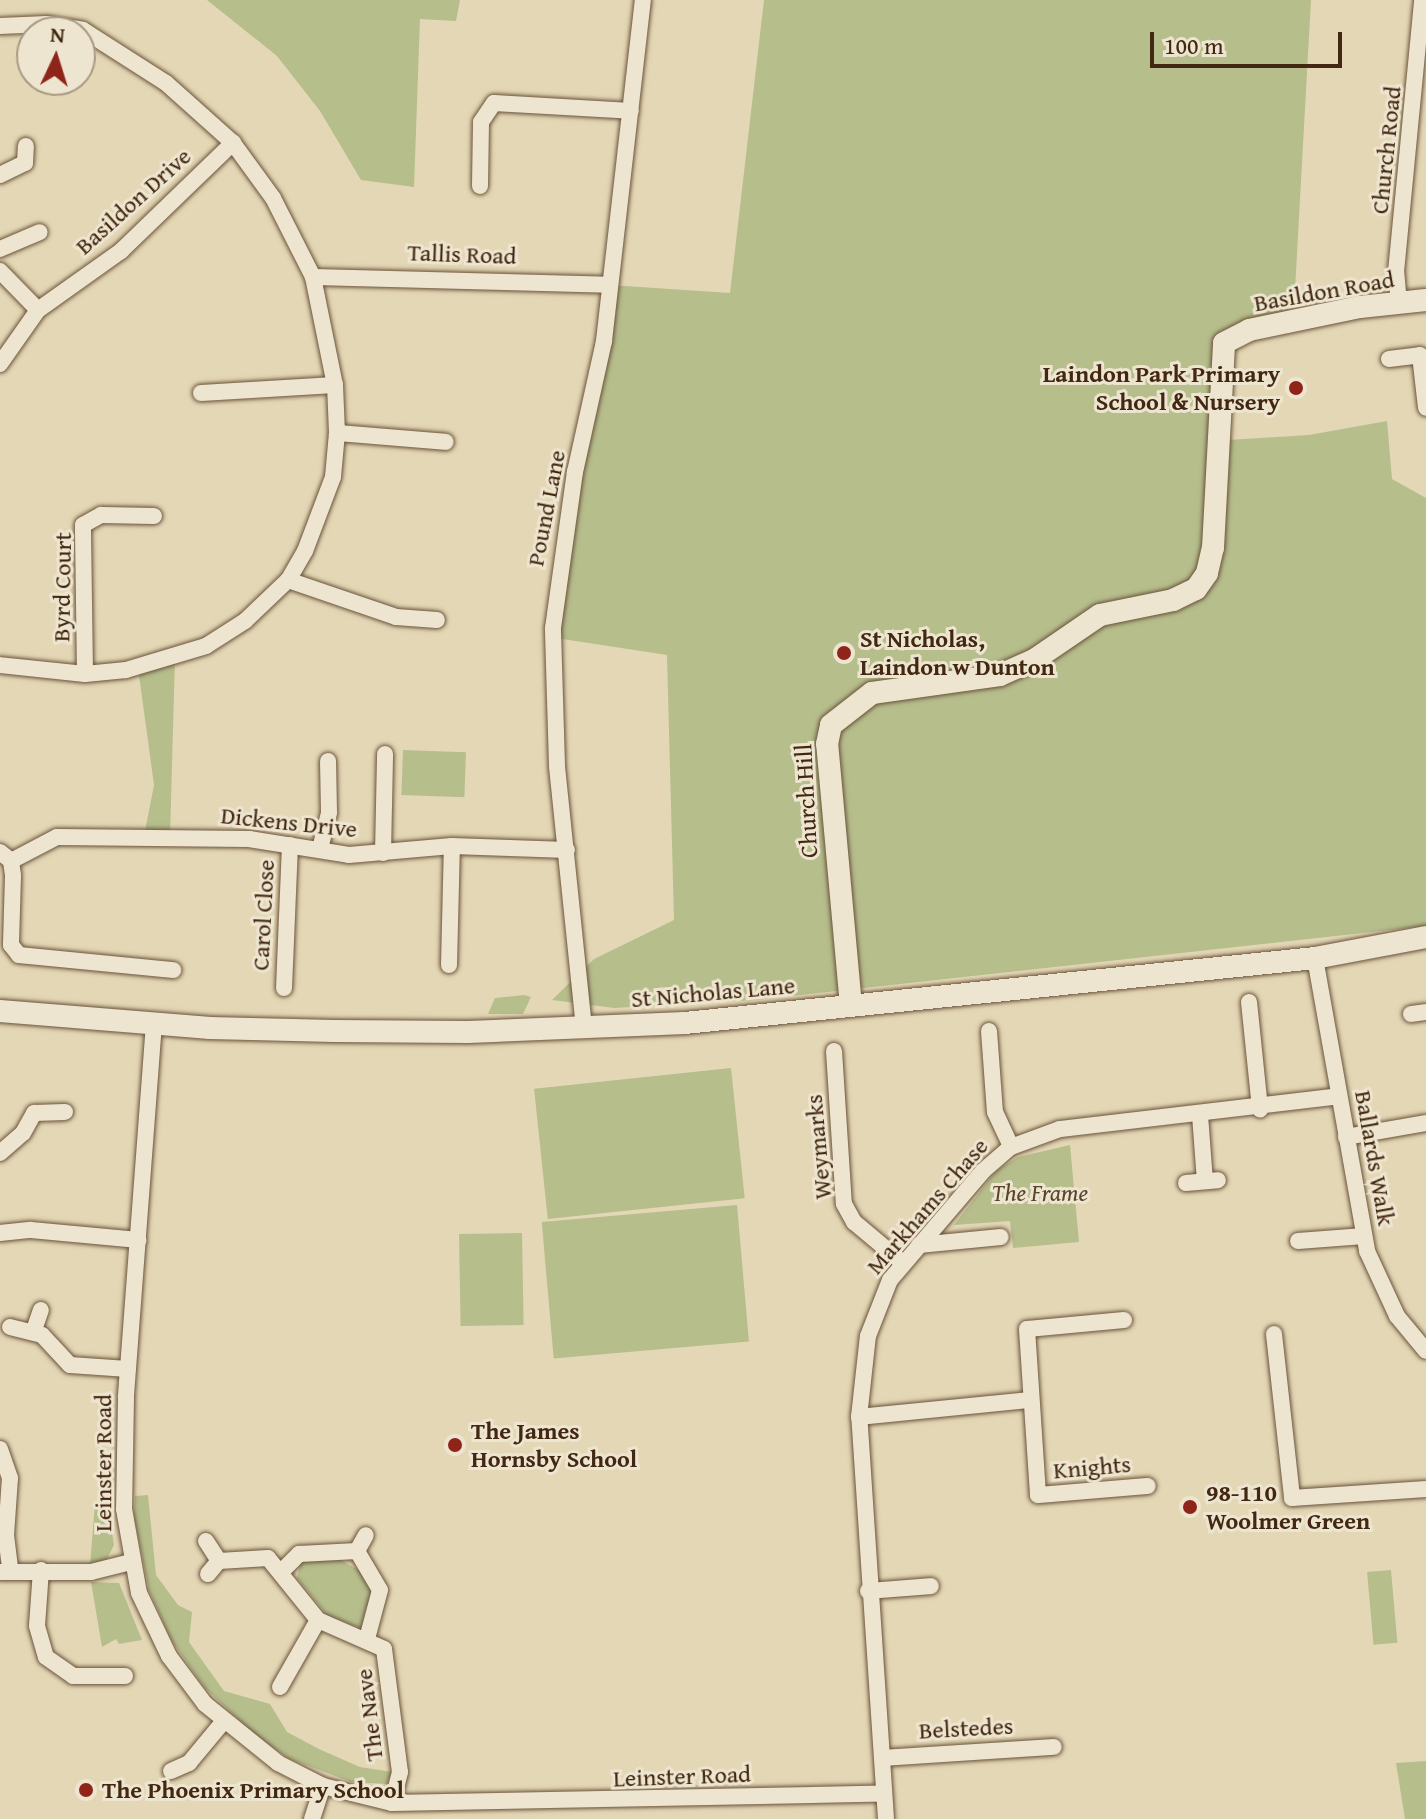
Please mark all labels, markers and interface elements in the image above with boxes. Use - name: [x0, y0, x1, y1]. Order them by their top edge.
- north arrow: [16, 16, 96, 96]
- scale bar: [1154, 16, 1346, 66]
- text: N: [49, 18, 66, 51]
- text: 100 m: [1164, 28, 1224, 63]
- street label: Church Road: [1365, 85, 1407, 215]
- street label: Basildon Drive: [69, 142, 197, 260]
- street label: Tallis Road: [407, 238, 517, 270]
- street label: Basildon Road: [1252, 264, 1396, 318]
- place label: Laindon Park Primary School & Nursery: [1043, 360, 1280, 416]
- marker: Laindon Park Primary School & Nursery: [1287, 379, 1305, 397]
- street label: Pound Lane: [521, 448, 571, 568]
- street label: Byrd Court: [47, 532, 77, 642]
- place label: St Nicholas, Laindon w Dunton: [860, 625, 1055, 681]
- marker: St Nicholas, Laindon w Dunton: [835, 644, 853, 662]
- street label: Church Hill: [789, 743, 823, 859]
- street label: Dickens Drive: [220, 801, 358, 843]
- street label: Carol Close: [246, 859, 280, 971]
- street label: St Nicholas Lane: [630, 970, 796, 1014]
- street label: Ballards Walk: [1349, 1088, 1401, 1228]
- street label: Weymarks: [799, 1093, 837, 1201]
- street label: Markhams Chase: [860, 1132, 994, 1280]
- park label: The Frame: [992, 1179, 1088, 1207]
- street label: Leinster Road: [89, 1394, 117, 1532]
- place label: The James Hornsby School: [471, 1417, 637, 1473]
- marker: The James Hornsby School: [446, 1436, 464, 1454]
- street label: Knights: [1052, 1449, 1132, 1485]
- place label: 98-110 Woolmer Green: [1206, 1479, 1370, 1535]
- marker: 98-110 Woolmer Green: [1181, 1498, 1199, 1516]
- street label: The Nave: [349, 1667, 389, 1763]
- street label: Belstedes: [918, 1711, 1014, 1745]
- street label: Leinster Road: [613, 1759, 751, 1793]
- place label: The Phoenix Primary School: [102, 1776, 404, 1804]
- marker: The Phoenix Primary School: [77, 1781, 95, 1799]

